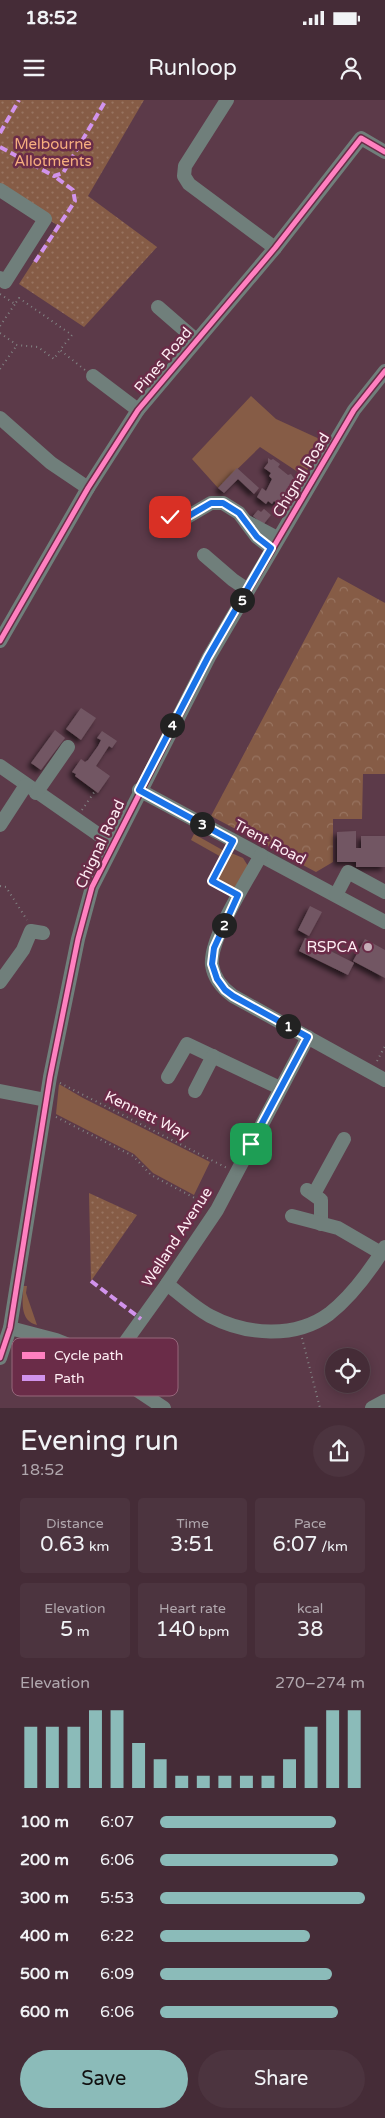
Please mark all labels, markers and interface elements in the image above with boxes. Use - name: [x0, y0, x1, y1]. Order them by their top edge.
- text: 18:52: [25, 7, 78, 29]
- icon: menu: [20, 54, 48, 82]
- icon: person: [337, 54, 365, 82]
- text: Runloop: [148, 55, 237, 81]
- park label: Melbourne Allotments: [14, 135, 92, 170]
- street label: Pines Road: [130, 324, 196, 396]
- street label: Chignal Road: [269, 429, 333, 521]
- pin: [149, 496, 191, 538]
- icon: check: [156, 503, 184, 531]
- pin: 5: [230, 588, 254, 612]
- text: 5: [238, 592, 247, 609]
- pin: 4: [160, 712, 184, 738]
- text: 4: [168, 717, 177, 734]
- street label: Chignal Road: [72, 797, 128, 891]
- pin: 3: [190, 812, 214, 836]
- text: 3: [198, 816, 207, 833]
- street label: Trent Road: [231, 816, 309, 868]
- pin: 2: [212, 912, 236, 938]
- text: 2: [220, 917, 229, 934]
- place label: RSPCA: [306, 938, 358, 956]
- marker: RSPCA: [362, 941, 374, 953]
- pin: 1: [276, 1014, 300, 1038]
- text: 1: [284, 1018, 293, 1035]
- street label: Kennett Way: [102, 1087, 192, 1143]
- pin: [230, 1123, 272, 1165]
- icon: arrive: [237, 1130, 265, 1158]
- street label: Welland Avenue: [138, 1184, 216, 1290]
- legend: [12, 1338, 178, 1396]
- text: Cycle path: [54, 1347, 123, 1364]
- map controls: [325, 1348, 370, 1393]
- button: locate: [325, 1348, 370, 1393]
- text: Path: [54, 1370, 85, 1387]
- text: Evening run: [20, 1424, 179, 1458]
- button: share: [313, 1425, 365, 1477]
- text: 18:52: [20, 1460, 64, 1480]
- text: Distance: [46, 1515, 104, 1532]
- text: Time: [176, 1515, 209, 1532]
- text: Pace: [294, 1515, 326, 1532]
- text: 0.63: [40, 1532, 85, 1557]
- text: 3:51: [170, 1532, 215, 1557]
- text: 6:07: [272, 1532, 318, 1557]
- text: km: [85, 1538, 109, 1555]
- text: /km: [318, 1538, 348, 1555]
- text: Elevation: [44, 1600, 105, 1617]
- text: Heart rate: [159, 1600, 226, 1617]
- text: kcal: [297, 1600, 323, 1617]
- text: 5: [60, 1617, 73, 1642]
- text: 140: [156, 1617, 195, 1642]
- text: 38: [297, 1617, 323, 1642]
- text: m: [73, 1623, 90, 1640]
- text: bpm: [195, 1623, 229, 1640]
- text: Elevation: [20, 1673, 90, 1693]
- text: 270–274 m: [275, 1673, 365, 1693]
- text: 100 m: [20, 1812, 69, 1832]
- text: 6:07: [100, 1812, 134, 1832]
- text: 200 m: [20, 1850, 69, 1870]
- text: 6:06: [100, 1850, 134, 1870]
- text: 300 m: [20, 1888, 69, 1908]
- text: 5:53: [100, 1888, 134, 1908]
- text: 400 m: [20, 1926, 69, 1946]
- text: 6:22: [100, 1926, 134, 1946]
- text: 500 m: [20, 1964, 69, 1984]
- text: 6:09: [100, 1964, 134, 1984]
- text: 600 m: [20, 2002, 69, 2022]
- text: 6:06: [100, 2002, 134, 2022]
- button: Save: [20, 2050, 188, 2108]
- button: Share: [198, 2050, 365, 2108]

